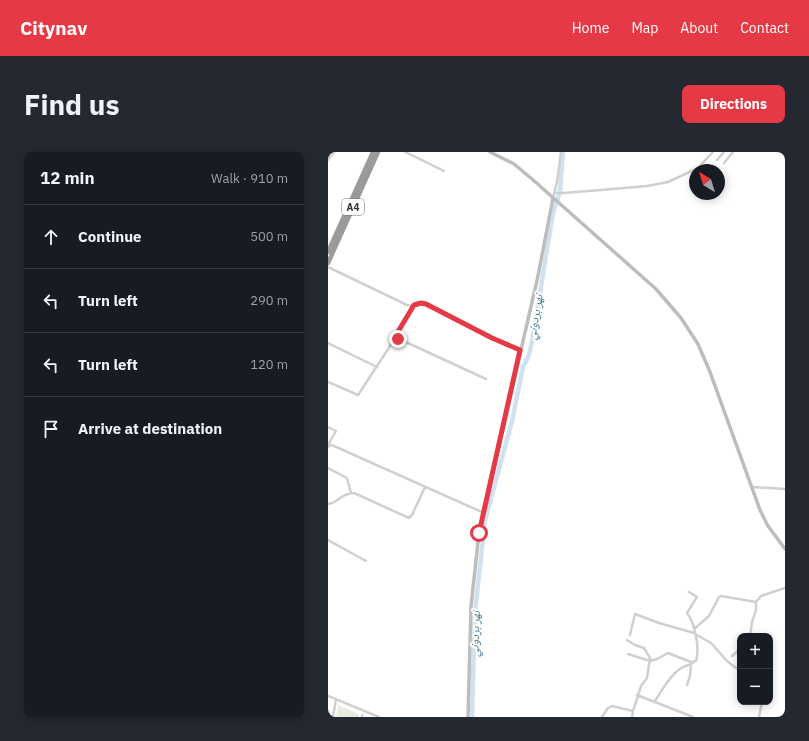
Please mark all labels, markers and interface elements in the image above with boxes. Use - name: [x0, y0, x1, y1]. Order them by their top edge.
- text: Citynav: [20, 16, 87, 40]
- text: Home: [572, 19, 609, 37]
- text: Map: [631, 19, 658, 37]
- text: About: [680, 19, 718, 37]
- text: Contact: [740, 19, 789, 37]
- button: Directions: [682, 85, 785, 123]
- text: Find us: [24, 86, 120, 123]
- north arrow: [689, 164, 725, 200]
- text: 12 min: [40, 167, 95, 189]
- text: Walk · 910 m: [211, 170, 288, 187]
- road number: A4: [342, 199, 364, 215]
- icon: ahead: [40, 226, 62, 248]
- text: Continue: [78, 227, 142, 246]
- text: 500 m: [250, 228, 288, 245]
- icon: left: [40, 290, 62, 312]
- text: Turn left: [78, 291, 138, 310]
- water label: نهر بردوني: [523, 291, 549, 341]
- text: 290 m: [250, 292, 288, 309]
- route end: [389, 330, 407, 348]
- icon: left: [40, 354, 62, 376]
- text: Turn left: [78, 355, 138, 374]
- text: 120 m: [250, 356, 288, 373]
- icon: arrive: [40, 418, 62, 440]
- text: Arrive at destination: [78, 419, 222, 438]
- route start: [470, 524, 488, 542]
- water label: نهر بردوني: [466, 608, 486, 657]
- map controls: [737, 633, 773, 705]
- button: +: [737, 633, 773, 669]
- button: −: [737, 669, 773, 705]

